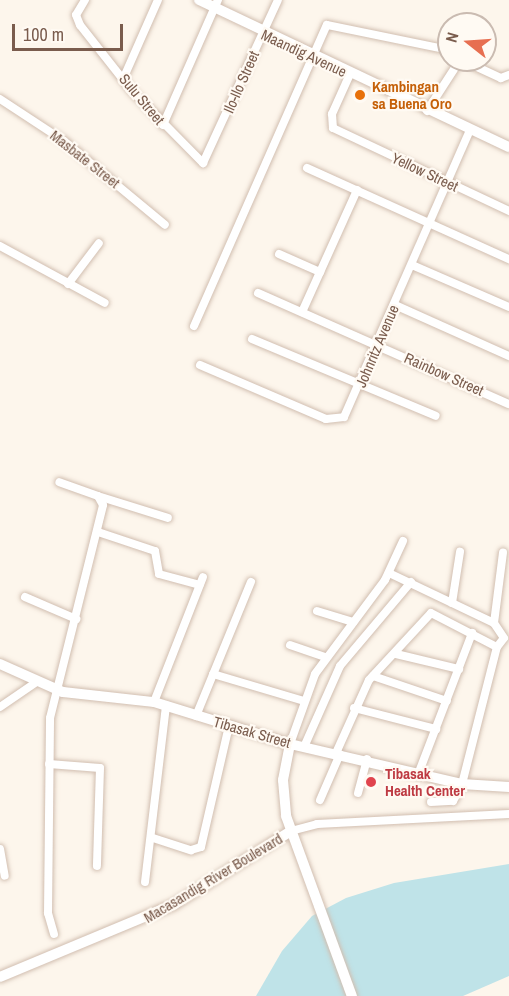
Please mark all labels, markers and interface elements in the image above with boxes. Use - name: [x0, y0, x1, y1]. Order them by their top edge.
- scale bar: [15, 12, 126, 50]
- north arrow: [437, 12, 497, 72]
- text: 100 m: [23, 22, 64, 47]
- street label: Maandig Avenue: [258, 25, 350, 81]
- text: N: [440, 30, 464, 45]
- street label: Ilo-Ilo Street: [219, 48, 263, 116]
- street label: Sulu Street: [116, 70, 168, 128]
- place label: Kambingan sa Buena Oro: [372, 77, 452, 112]
- marker: Kambingan sa Buena Oro: [353, 88, 367, 102]
- street label: Masbate Street: [47, 126, 123, 192]
- street label: Yellow Street: [389, 149, 461, 195]
- street label: Johnritz Avenue: [351, 302, 403, 390]
- street label: Rainbow Street: [402, 349, 486, 399]
- street label: Tibasak Street: [211, 712, 293, 752]
- place label: Tibasak Health Center: [385, 764, 465, 799]
- marker: Tibasak Health Center: [362, 773, 380, 791]
- street label: Macasandig River Boulevard: [140, 829, 286, 927]

